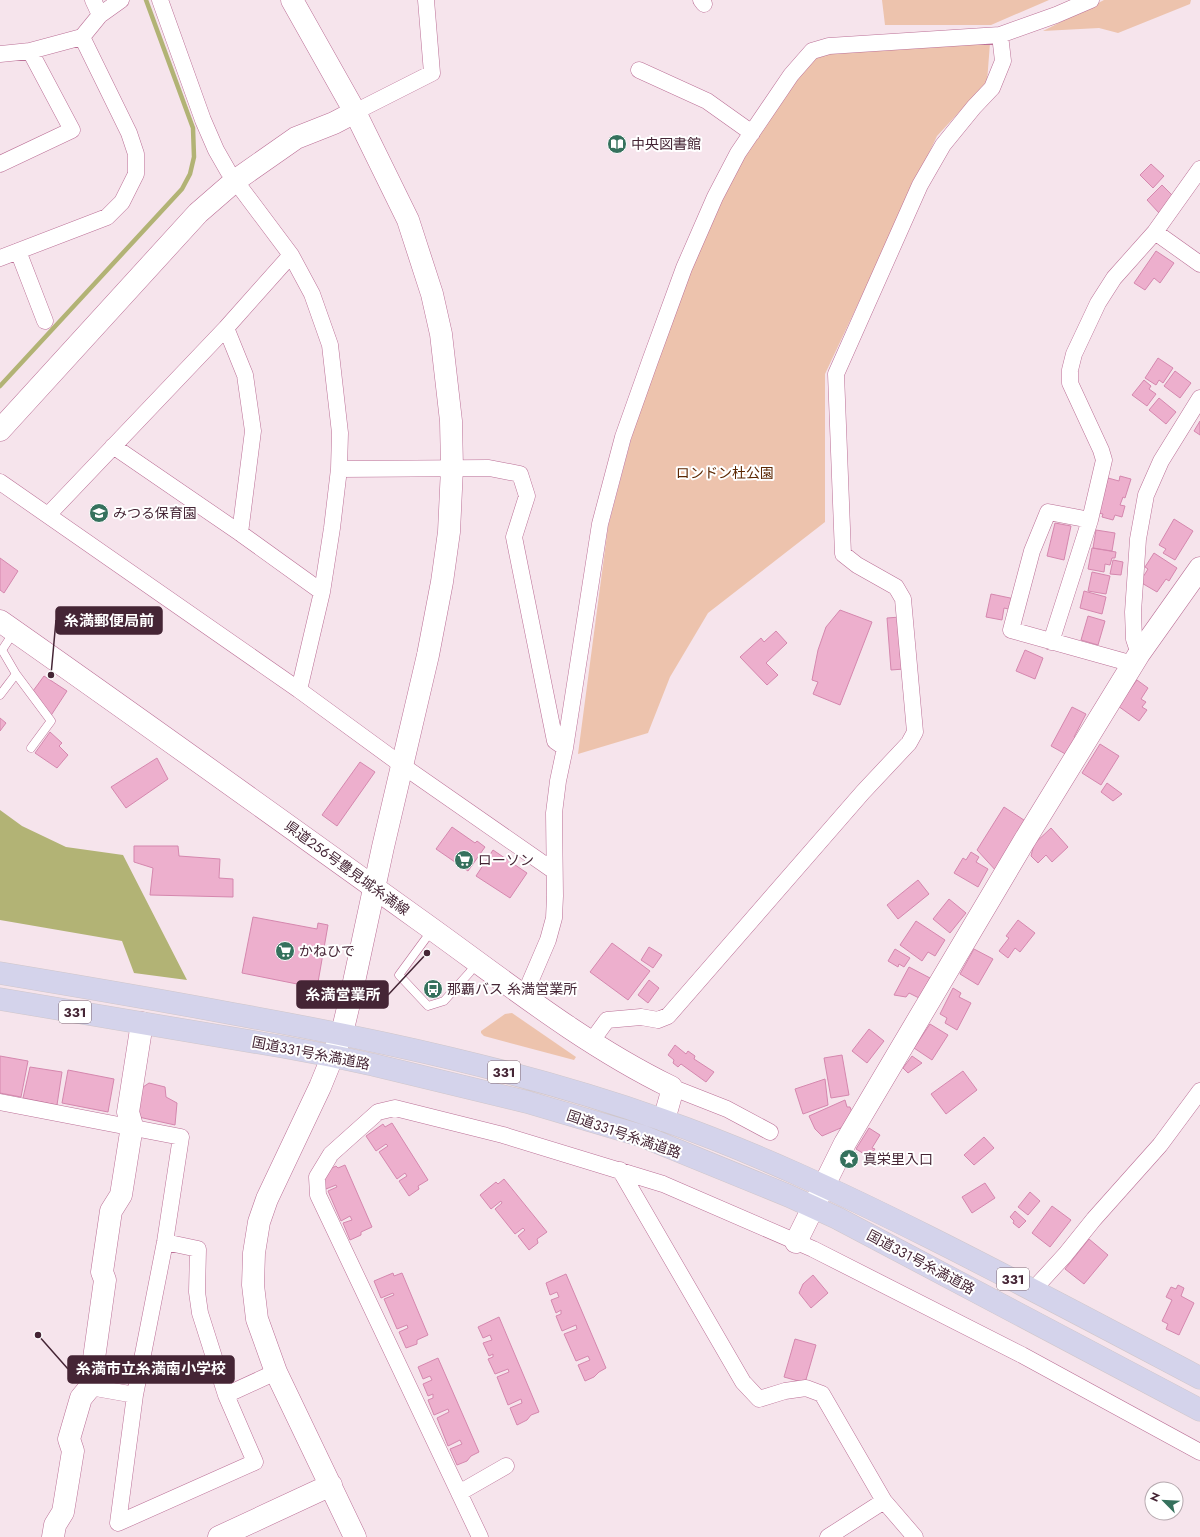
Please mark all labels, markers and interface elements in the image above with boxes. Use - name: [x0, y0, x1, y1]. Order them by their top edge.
- library icon: 中央図書館: [606, 133, 628, 155]
- place label: 中央図書館: [631, 134, 701, 154]
- park label: ロンドン杜公園: [676, 463, 774, 483]
- school or university icon: みつる保育園: [88, 502, 110, 524]
- place label: みつる保育園: [113, 503, 197, 523]
- callout: 糸満郵便局前: [56, 607, 162, 634]
- text: 糸満郵便局前: [64, 610, 154, 632]
- street label: 県道256号豊見城糸満線: [280, 816, 414, 920]
- supermarket icon: ローソン: [453, 849, 475, 871]
- place label: ローソン: [478, 850, 534, 870]
- supermarket icon: かねひで: [274, 940, 296, 962]
- place label: かねひで: [299, 941, 355, 961]
- bus stop icon: 那覇バス 糸満営業所: [422, 978, 444, 1000]
- place label: 那覇バス 糸満営業所: [447, 979, 577, 999]
- callout: 糸満営業所: [297, 981, 388, 1008]
- text: 糸満営業所: [305, 984, 381, 1006]
- road number: 331: [59, 1001, 91, 1023]
- street label: 国道331号糸満道路: [250, 1032, 372, 1074]
- road number: 331: [488, 1061, 520, 1083]
- street label: 国道331号糸満道路: [564, 1105, 684, 1163]
- place icon: 真栄里入口: [838, 1148, 860, 1170]
- place label: 真栄里入口: [863, 1149, 933, 1169]
- street label: 国道331号糸満道路: [864, 1225, 978, 1299]
- road number: 331: [997, 1268, 1029, 1290]
- callout: 糸満市立糸満南小学校: [68, 1356, 234, 1383]
- text: 糸満市立糸満南小学校: [76, 1358, 226, 1380]
- north arrow: [1144, 1481, 1184, 1521]
- text: N: [1146, 1490, 1164, 1504]

